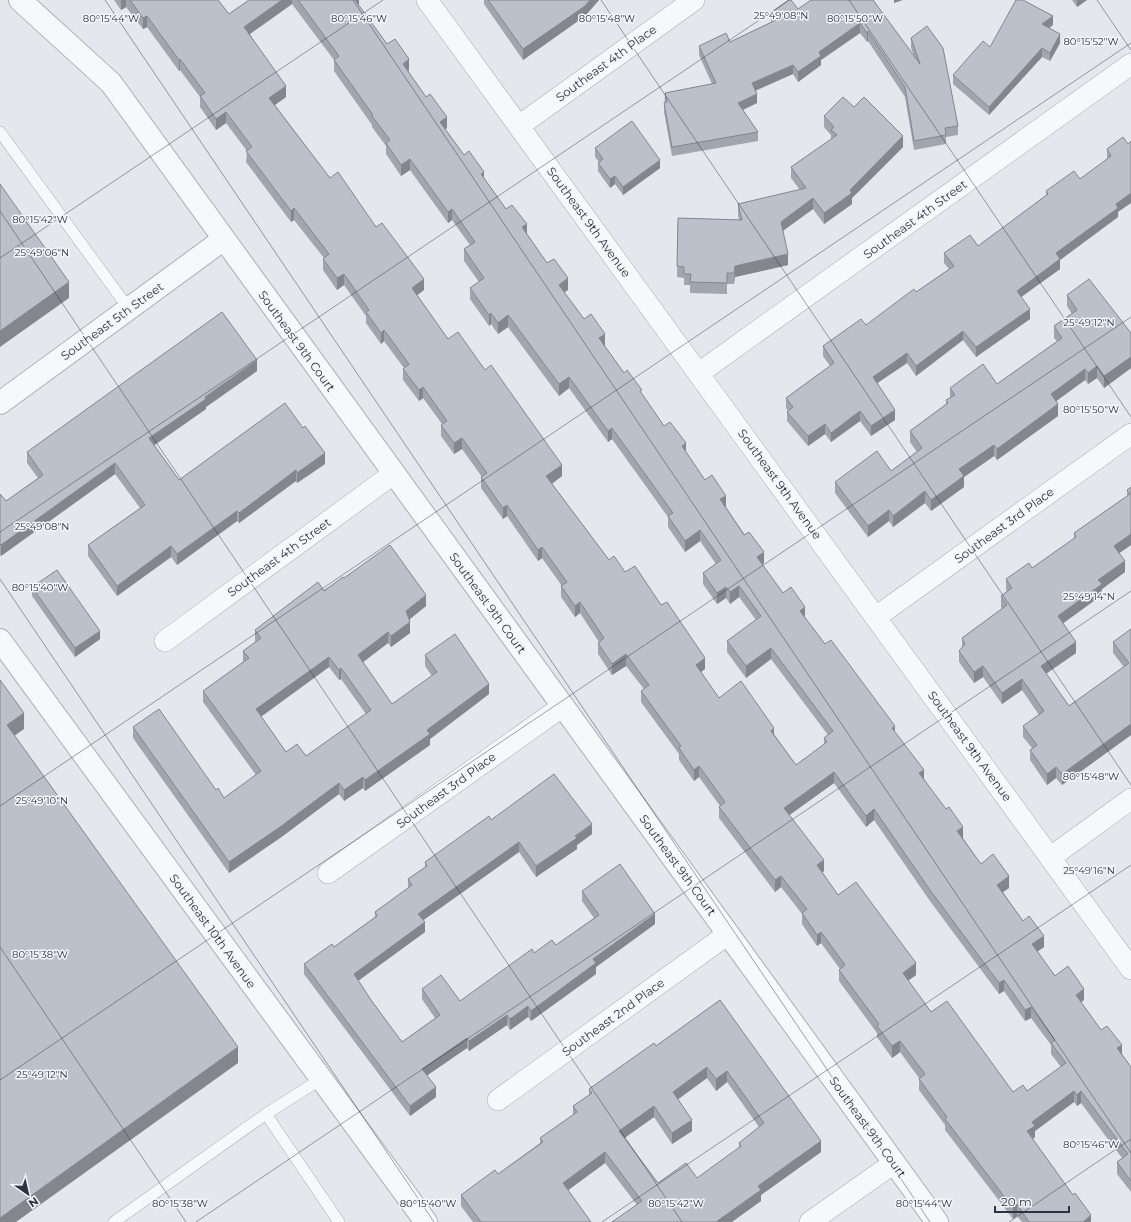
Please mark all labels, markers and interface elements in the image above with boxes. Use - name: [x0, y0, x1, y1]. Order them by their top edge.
- text: 25°49'08"N: [754, 9, 808, 22]
- text: 80°15'44"W: [83, 12, 139, 25]
- text: 80°15'46"W: [331, 12, 387, 25]
- text: 80°15'48"W: [579, 12, 635, 25]
- text: 80°15'50"W: [827, 12, 883, 25]
- street label: Southeast 4th Place: [553, 21, 659, 105]
- text: 80°15'52"W: [1063, 35, 1119, 48]
- street label: Southeast 9th Avenue: [544, 164, 634, 280]
- street label: Southeast 4th Street: [860, 176, 970, 262]
- text: 80°15'42"W: [12, 213, 68, 226]
- text: 25°49'06"N: [15, 246, 69, 259]
- street label: Southeast 5th Street: [58, 279, 166, 363]
- street label: Southeast 9th Court: [255, 288, 339, 395]
- text: 25°49'12"N: [1063, 316, 1115, 329]
- text: 80°15'50"W: [1063, 403, 1119, 416]
- street label: Southeast 9th Avenue: [735, 426, 825, 542]
- street label: Southeast 3rd Place: [951, 484, 1057, 566]
- street label: Southeast 4th Street: [224, 514, 334, 600]
- text: 25°49'08"N: [15, 520, 69, 533]
- street label: Southeast 9th Court: [446, 550, 530, 657]
- text: 80°15'40"W: [12, 581, 68, 594]
- text: 25°49'14"N: [1063, 590, 1115, 603]
- street label: Southeast 9th Avenue: [925, 688, 1015, 804]
- street label: Southeast 3rd Place: [393, 749, 499, 831]
- text: 80°15'48"W: [1063, 770, 1119, 783]
- text: 25°49'10"N: [16, 794, 68, 807]
- street label: Southeast 9th Court: [636, 812, 720, 919]
- text: 25°49'16"N: [1063, 864, 1115, 877]
- street label: Southeast 10th Avenue: [166, 871, 260, 991]
- text: 80°15'38"W: [12, 948, 68, 961]
- street label: Southeast 2nd Place: [559, 975, 667, 1059]
- text: 25°49'12"N: [16, 1068, 68, 1081]
- street label: Southeast 9th Court: [826, 1074, 910, 1181]
- text: 80°15'46"W: [1063, 1138, 1119, 1151]
- north arrow: [8, 1174, 48, 1214]
- scale bar: [995, 1188, 1069, 1214]
- text: N: [26, 1194, 41, 1211]
- text: 20 m: [1001, 1194, 1032, 1209]
- text: 80°15'38"W: [152, 1197, 208, 1210]
- text: 80°15'40"W: [400, 1197, 456, 1210]
- text: 80°15'42"W: [648, 1197, 704, 1210]
- text: 80°15'44"W: [896, 1197, 952, 1210]

